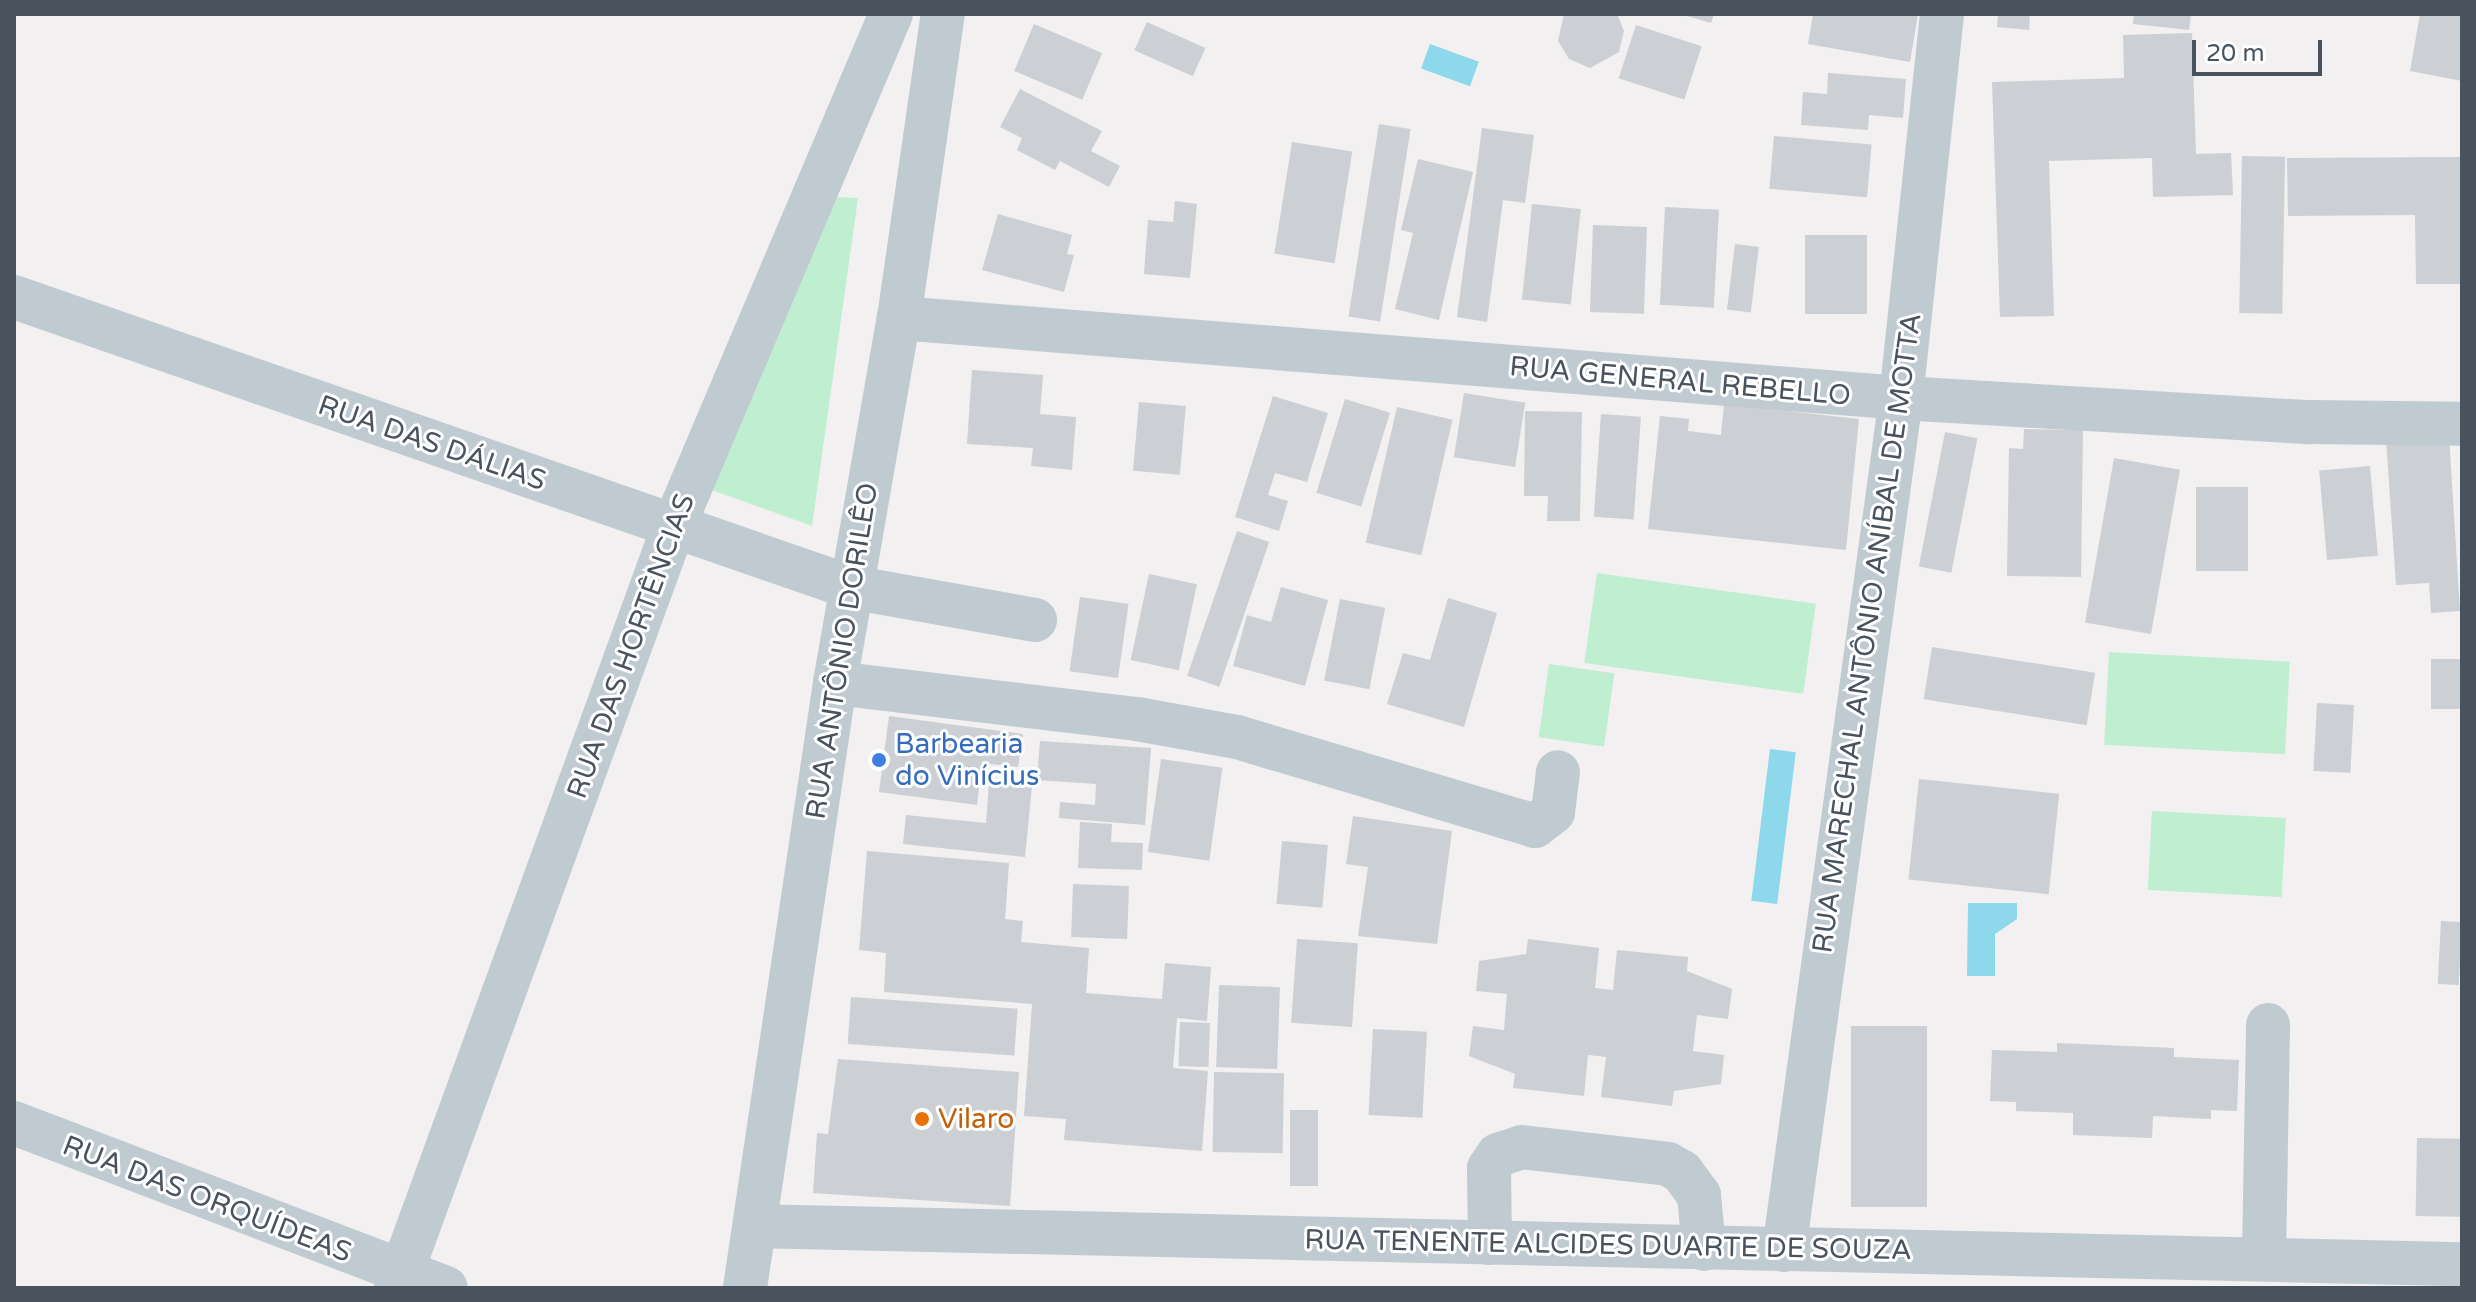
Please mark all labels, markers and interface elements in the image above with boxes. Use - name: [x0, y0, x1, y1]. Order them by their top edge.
- scale bar: [2196, 24, 2326, 74]
- text: 20 m: [2206, 39, 2264, 68]
- street label: RUA MARECHAL ANTÔNIO ANÍBAL DE MOTTA: [1805, 311, 1929, 955]
- street label: RUA GENERAL REBELLO: [1508, 349, 1852, 413]
- street label: RUA DAS DÁLIAS: [314, 388, 550, 498]
- street label: RUA ANTÔNIO DORILÊO: [799, 480, 885, 822]
- street label: RUA DAS HORTÊNCIAS: [560, 489, 702, 803]
- place label: Barbearia do Vinícius: [895, 727, 1040, 793]
- marker: Barbearia do Vinícius: [870, 751, 888, 769]
- place label: Vilaro: [938, 1102, 1014, 1136]
- marker: Vilaro: [913, 1110, 931, 1128]
- street label: RUA DAS ORQUÍDEAS: [58, 1128, 356, 1270]
- street label: RUA TENENTE ALCIDES DUARTE DE SOUZA: [1304, 1223, 1912, 1267]

